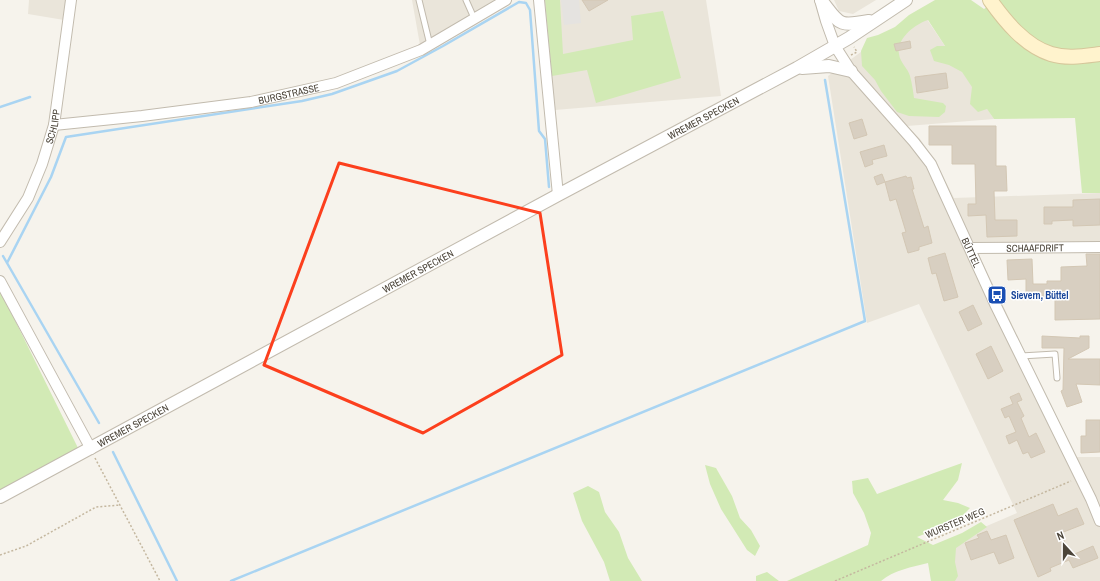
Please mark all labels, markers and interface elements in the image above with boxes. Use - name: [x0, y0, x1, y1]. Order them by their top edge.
- street label: BURGSTRASSE: [257, 80, 320, 107]
- street label: WREMER SPECKEN: [665, 94, 741, 142]
- street label: SCHLIPP: [42, 108, 63, 145]
- street label: BÜTTEL: [959, 235, 984, 270]
- street label: SCHAAFDRIFT: [1006, 241, 1064, 254]
- street label: WREMER SPECKEN: [380, 246, 456, 295]
- bus stop icon: Sievern, Büttel: [986, 284, 1008, 306]
- place label: Sievern, Büttel: [1011, 289, 1068, 302]
- street label: WREMER SPECKEN: [95, 401, 171, 450]
- street label: WURSTER WEG: [923, 505, 987, 541]
- north arrow: [1044, 525, 1084, 565]
- text: N: [1055, 528, 1066, 543]

